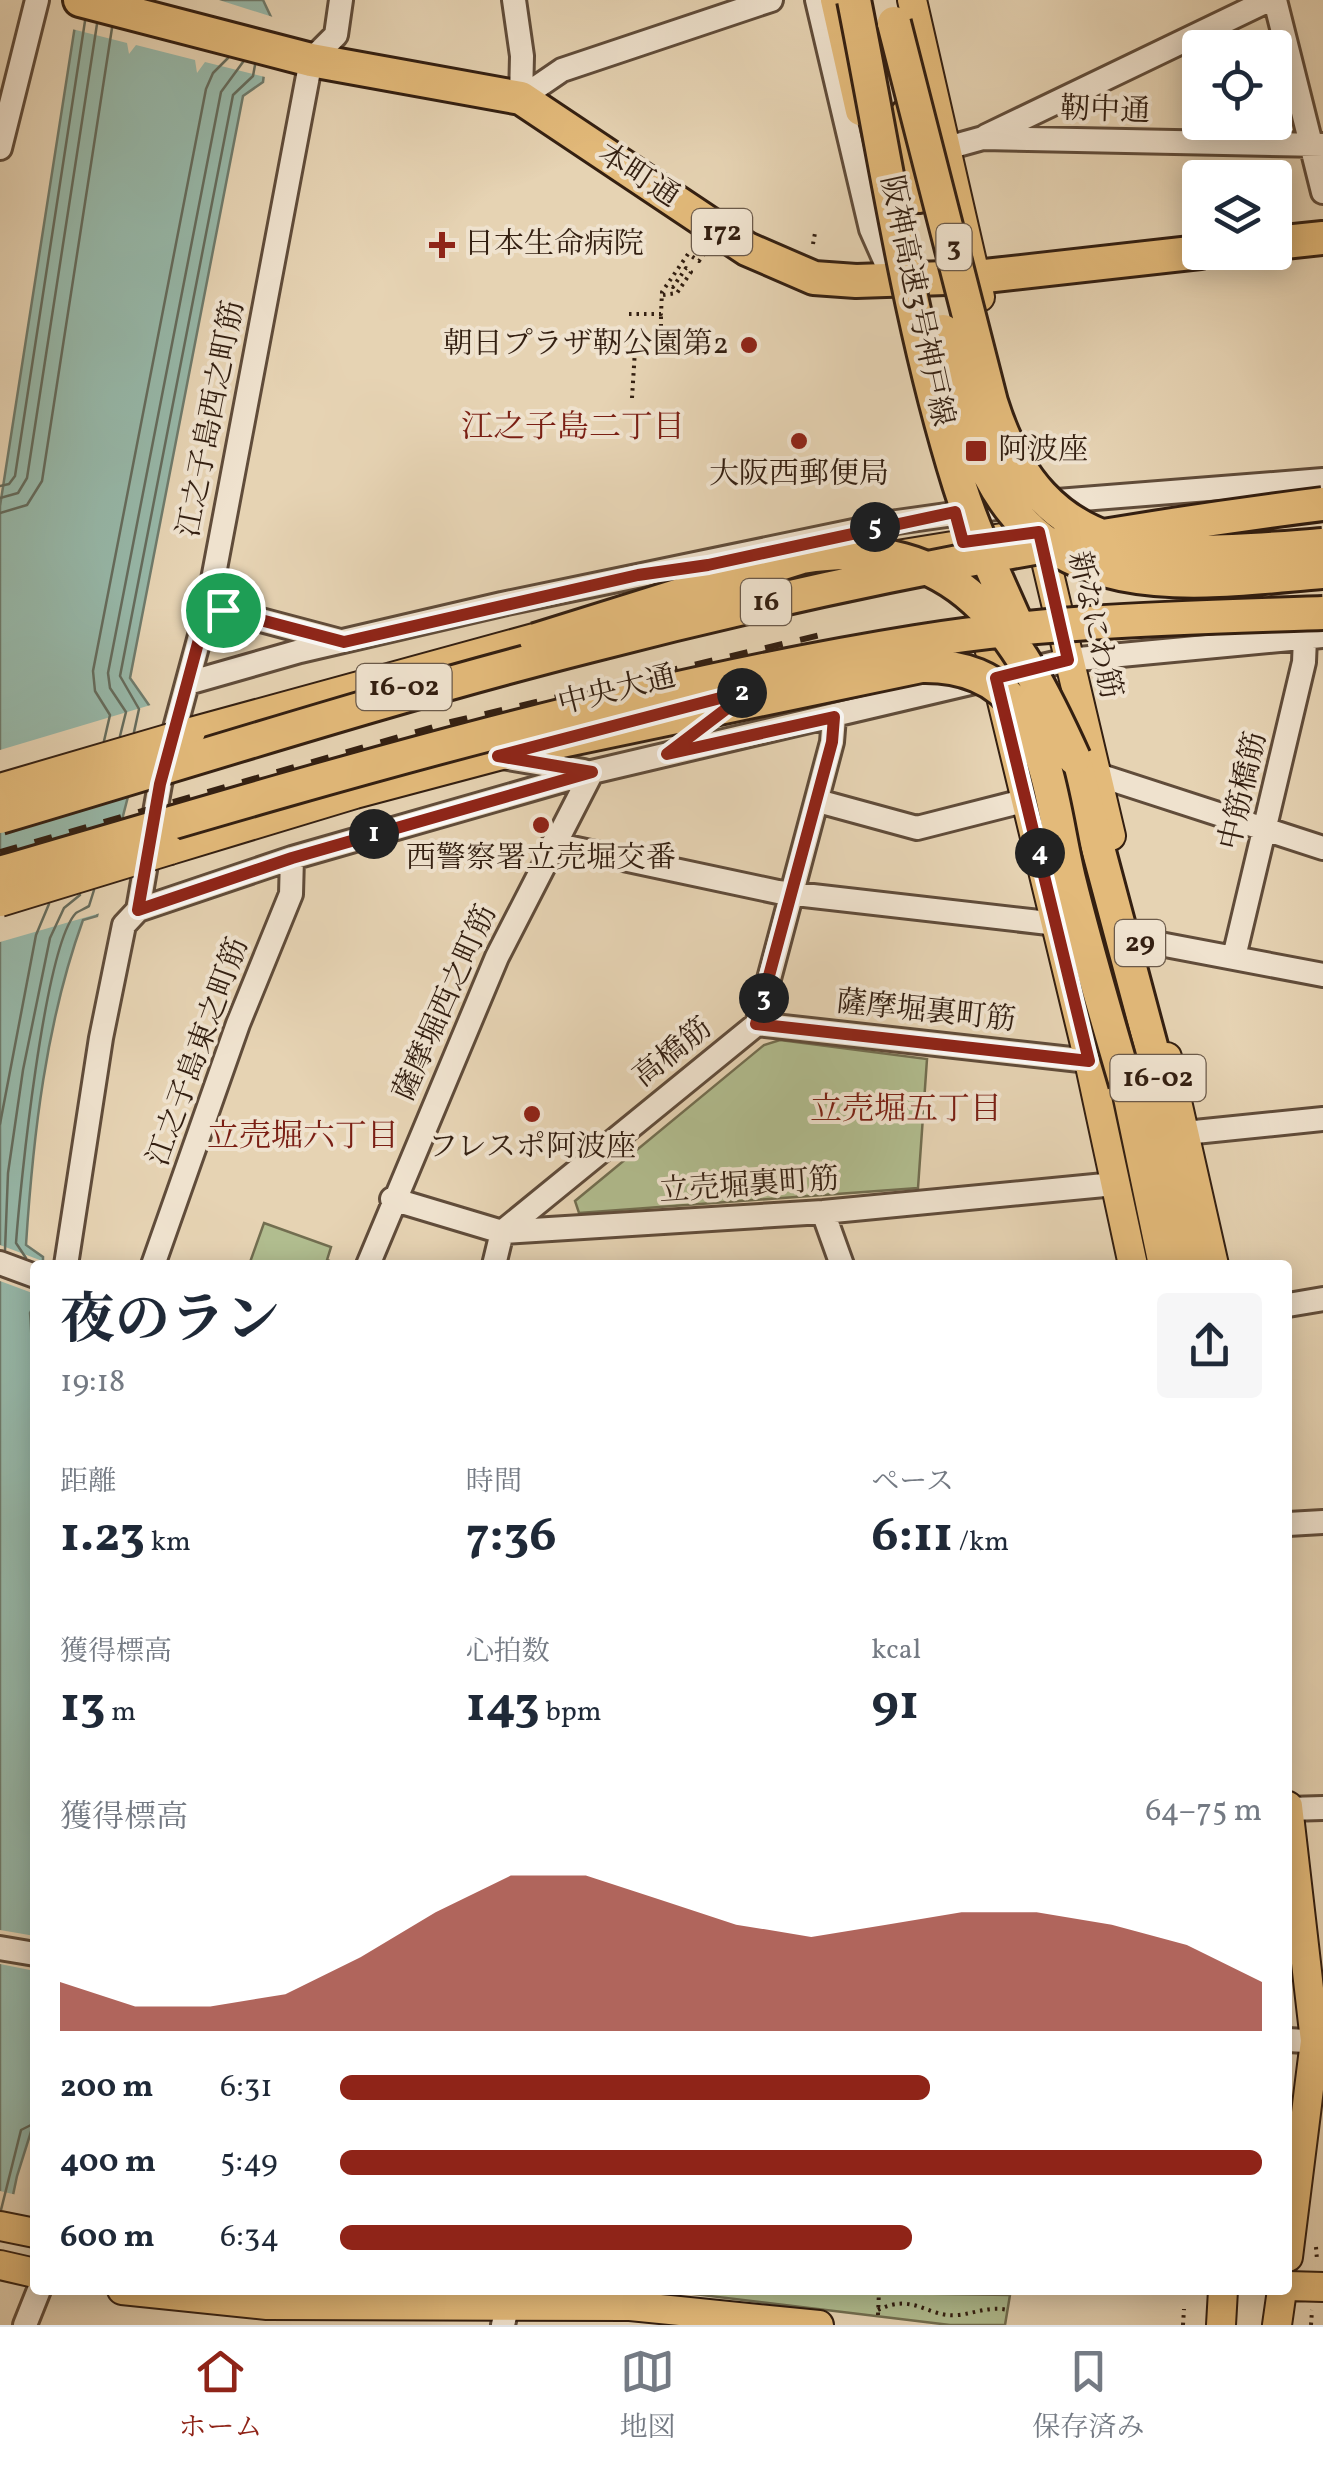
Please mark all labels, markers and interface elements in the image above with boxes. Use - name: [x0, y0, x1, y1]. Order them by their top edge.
- map controls: [1182, 30, 1292, 270]
- button: locate: [1182, 30, 1292, 140]
- street label: 靭中通: [1059, 88, 1151, 134]
- street label: 本町通: [589, 134, 687, 218]
- button: layers: [1182, 160, 1292, 270]
- street label: 阪神高速3号神戸線: [869, 172, 963, 430]
- road number: 172: [692, 209, 752, 255]
- place label: 日本生命病院: [464, 224, 644, 266]
- road number: 3: [936, 224, 972, 270]
- marker: 日本生命病院: [429, 232, 455, 258]
- street label: 江之子島西之町筋: [168, 297, 256, 541]
- place label: 朝日プラザ靭公園第2: [443, 324, 729, 366]
- marker: 朝日プラザ靭公園第2: [738, 334, 760, 356]
- district label: 江之子島二丁目: [461, 407, 685, 451]
- marker: 大阪西郵便局: [788, 430, 810, 452]
- place label: 阿波座: [998, 430, 1088, 472]
- marker: 阿波座: [963, 438, 989, 464]
- place label: 大阪西郵便局: [709, 454, 889, 496]
- pin: 5: [850, 502, 900, 552]
- text: 5: [868, 507, 882, 546]
- street label: 新なにわ筋: [1057, 547, 1131, 703]
- pin: [181, 568, 266, 653]
- road number: 16: [741, 579, 791, 625]
- icon: arrive: [196, 583, 251, 638]
- street label: 中央大通: [554, 656, 680, 726]
- road number: 16-02: [356, 664, 452, 710]
- pin: 2: [717, 668, 767, 718]
- text: 2: [735, 673, 749, 712]
- street label: 中筋橋筋: [1210, 728, 1278, 854]
- pin: 1: [349, 809, 399, 859]
- text: 1: [368, 814, 380, 853]
- marker: 西警察署立売堀交番: [530, 814, 552, 836]
- pin: 4: [1015, 828, 1065, 878]
- text: 4: [1032, 833, 1048, 872]
- place label: 西警察署立売堀交番: [406, 838, 676, 880]
- street label: 薩摩堀西之町筋: [384, 899, 508, 1107]
- road number: 29: [1115, 920, 1165, 966]
- street label: 江之子島東之町筋: [138, 932, 260, 1172]
- pin: 3: [739, 973, 789, 1023]
- text: 3: [757, 978, 771, 1017]
- street label: 薩摩堀裏町筋: [834, 982, 1018, 1042]
- street label: 高橋筋: [625, 1008, 721, 1098]
- road number: 16-02: [1110, 1055, 1206, 1101]
- district label: 立売堀五丁目: [810, 1089, 1002, 1133]
- marker: フレスポ阿波座: [521, 1103, 543, 1125]
- district label: 立売堀六丁目: [207, 1116, 399, 1160]
- place label: フレスポ阿波座: [428, 1127, 636, 1169]
- street label: 立売堀裏町筋: [658, 1159, 840, 1213]
- text: 夜のラン: [60, 1285, 280, 1361]
- button: share: [1157, 1293, 1262, 1398]
- text: 19:18: [60, 1361, 125, 1405]
- text: 距離: [60, 1463, 116, 1502]
- text: 時間: [466, 1463, 522, 1502]
- text: ペース: [871, 1463, 954, 1502]
- text: 1.23: [60, 1502, 145, 1572]
- text: 7:36: [466, 1502, 557, 1572]
- text: 6:11: [871, 1502, 953, 1572]
- text: km: [145, 1523, 191, 1562]
- text: /km: [953, 1523, 1009, 1562]
- text: kcal: [871, 1631, 921, 1670]
- text: 獲得標高: [60, 1633, 172, 1672]
- text: 心拍数: [466, 1633, 550, 1672]
- text: 91: [871, 1670, 919, 1740]
- text: 13: [60, 1672, 106, 1742]
- text: 143: [466, 1672, 540, 1742]
- text: m: [106, 1693, 136, 1732]
- text: bpm: [540, 1693, 602, 1732]
- text: 64–75 m: [1145, 1790, 1262, 1834]
- text: 獲得標高: [60, 1797, 188, 1841]
- text: 200 m: [60, 2066, 154, 2110]
- text: 6:31: [220, 2066, 273, 2110]
- text: 400 m: [60, 2141, 156, 2185]
- text: 5:49: [220, 2141, 278, 2185]
- text: 600 m: [60, 2216, 155, 2260]
- text: 6:34: [220, 2216, 279, 2260]
- tab: ホーム: [178, 2344, 263, 2448]
- tab: 地図: [619, 2344, 676, 2448]
- tab: 保存済み: [1032, 2344, 1145, 2448]

